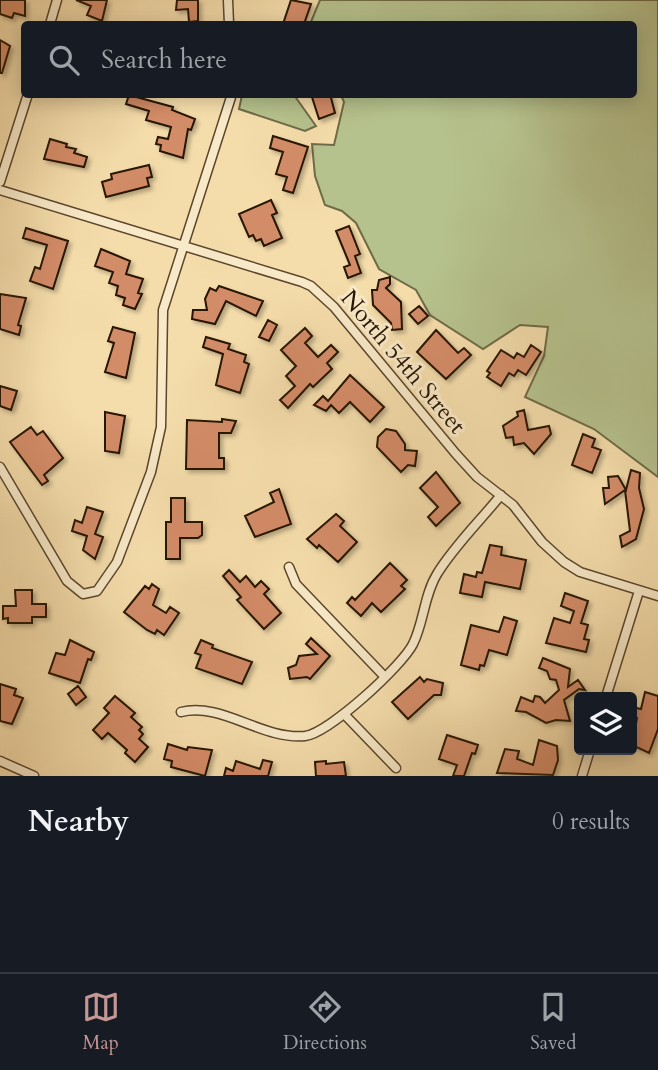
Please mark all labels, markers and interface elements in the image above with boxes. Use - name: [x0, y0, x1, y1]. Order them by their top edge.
- search box: [21, 21, 637, 98]
- icon: search: [45, 41, 83, 79]
- text: Search here: [101, 42, 227, 77]
- street label: North 54th Street: [333, 283, 473, 441]
- map controls: [574, 692, 637, 755]
- button: layers: [574, 692, 637, 755]
- text: Nearby: [28, 801, 129, 842]
- text: 0 results: [552, 806, 630, 837]
- tab: Map: [82, 988, 120, 1056]
- tab: Directions: [283, 988, 367, 1056]
- tab: Saved: [530, 988, 576, 1056]

